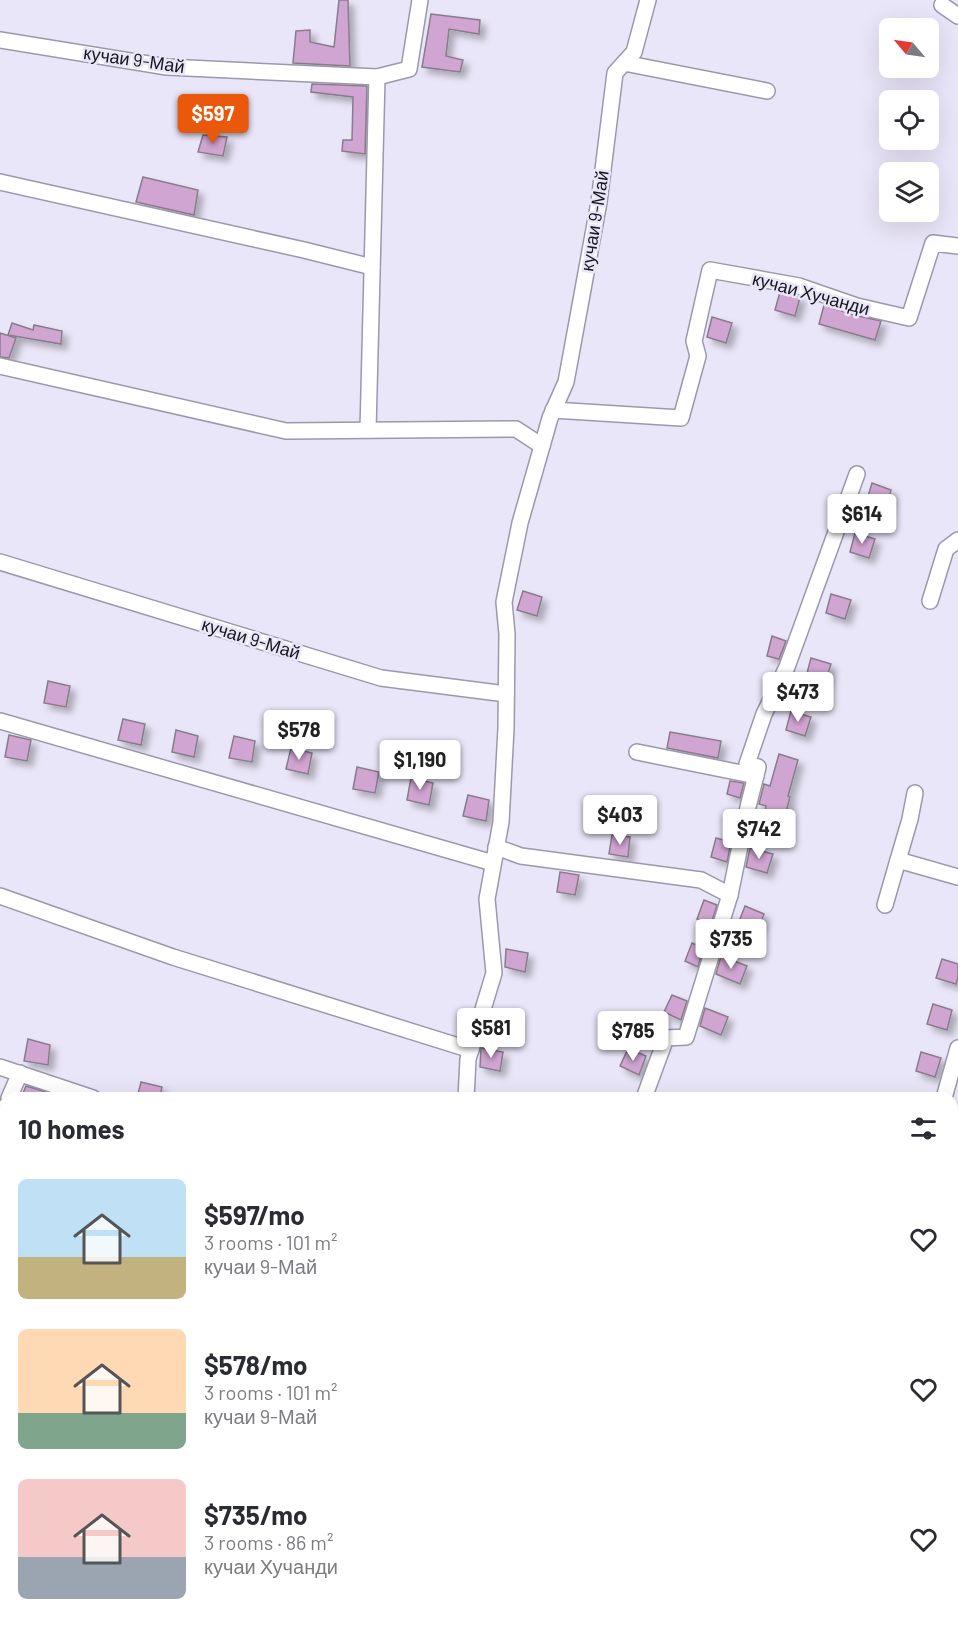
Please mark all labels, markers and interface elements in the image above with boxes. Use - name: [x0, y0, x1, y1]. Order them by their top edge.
- north arrow: [879, 18, 939, 78]
- map controls: [879, 18, 939, 222]
- street label: кучаи 9-Май: [82, 41, 186, 77]
- button: locate: [879, 90, 939, 150]
- pin: $597: [177, 94, 249, 145]
- text: $597: [192, 101, 234, 125]
- button: layers: [879, 162, 939, 222]
- street label: кучаи 9-Май: [575, 169, 613, 273]
- street label: кучаи Хучанди: [750, 267, 872, 319]
- pin: $614: [826, 494, 898, 545]
- text: $614: [841, 501, 883, 525]
- street label: кучаи 9-Май: [199, 613, 303, 663]
- pin: $473: [762, 672, 834, 723]
- text: $473: [777, 679, 819, 703]
- pin: $578: [263, 710, 335, 761]
- text: $578: [278, 717, 320, 741]
- pin: $1,190: [371, 740, 469, 791]
- text: $1,190: [394, 747, 446, 771]
- pin: $403: [584, 795, 656, 846]
- text: $403: [597, 802, 643, 826]
- pin: $742: [723, 809, 795, 860]
- text: $742: [737, 816, 781, 840]
- pin: $735: [695, 919, 767, 970]
- text: $735: [710, 926, 752, 950]
- pin: $581: [455, 1008, 527, 1059]
- pin: $785: [597, 1011, 669, 1062]
- text: $581: [471, 1015, 511, 1039]
- text: $785: [612, 1018, 654, 1042]
- icon: filters: [907, 1112, 940, 1145]
- text: 10 homes: [18, 1113, 125, 1144]
- text: $597/mo: [204, 1199, 305, 1230]
- icon: home: [66, 1203, 138, 1275]
- icon: heart: [907, 1223, 940, 1256]
- text: 3 rooms · 101 m²: [204, 1230, 337, 1254]
- text: кучаи 9-Май: [204, 1254, 317, 1278]
- text: $578/mo: [204, 1349, 308, 1380]
- icon: home: [66, 1353, 138, 1425]
- icon: heart: [907, 1373, 940, 1406]
- text: 3 rooms · 101 m²: [204, 1380, 337, 1404]
- text: кучаи 9-Май: [204, 1404, 317, 1428]
- text: $735/mo: [204, 1499, 307, 1530]
- icon: home: [66, 1503, 138, 1575]
- icon: heart: [907, 1523, 940, 1556]
- text: 3 rooms · 86 m²: [204, 1530, 333, 1554]
- text: кучаи Хучанди: [204, 1554, 338, 1578]

